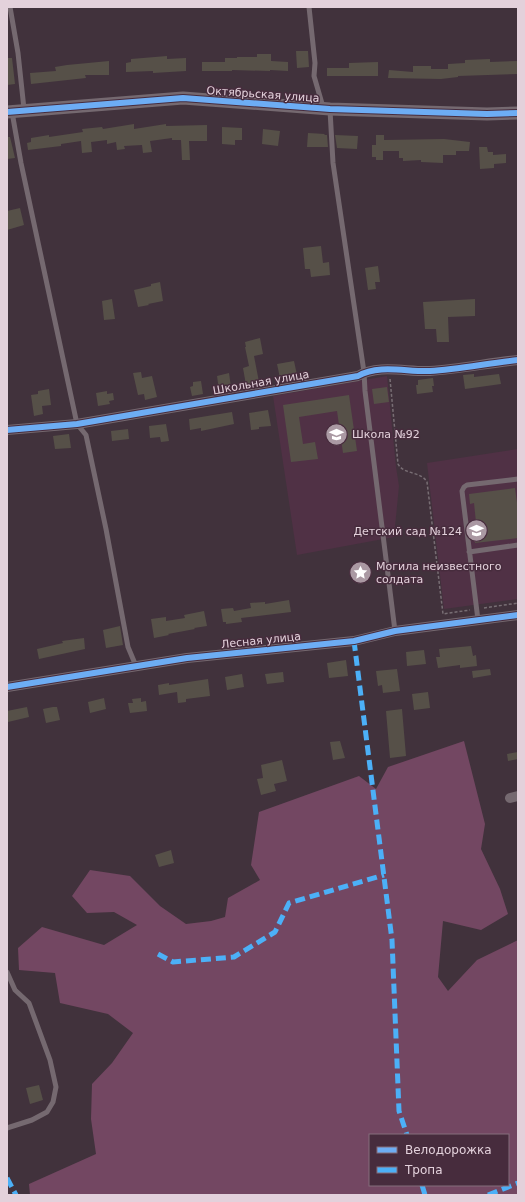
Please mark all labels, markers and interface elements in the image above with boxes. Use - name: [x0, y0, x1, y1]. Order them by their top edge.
- street label: Октябрьская улица: [206, 84, 320, 105]
- street label: Школьная улица: [212, 368, 310, 397]
- school or university icon: Школа №92: [323, 421, 349, 447]
- place label: Школа №92: [352, 428, 420, 441]
- school or university icon: Детский сад №124: [464, 518, 490, 544]
- place label: Детский сад №124: [353, 525, 462, 538]
- place icon: Могила неизвестного солдата: [348, 559, 374, 585]
- place label: Могила неизвестного солдата: [376, 560, 502, 586]
- street label: Лесная улица: [221, 630, 302, 651]
- legend: [369, 1134, 509, 1186]
- text: Велодорожка: [405, 1143, 492, 1157]
- text: Тропа: [404, 1163, 443, 1177]

